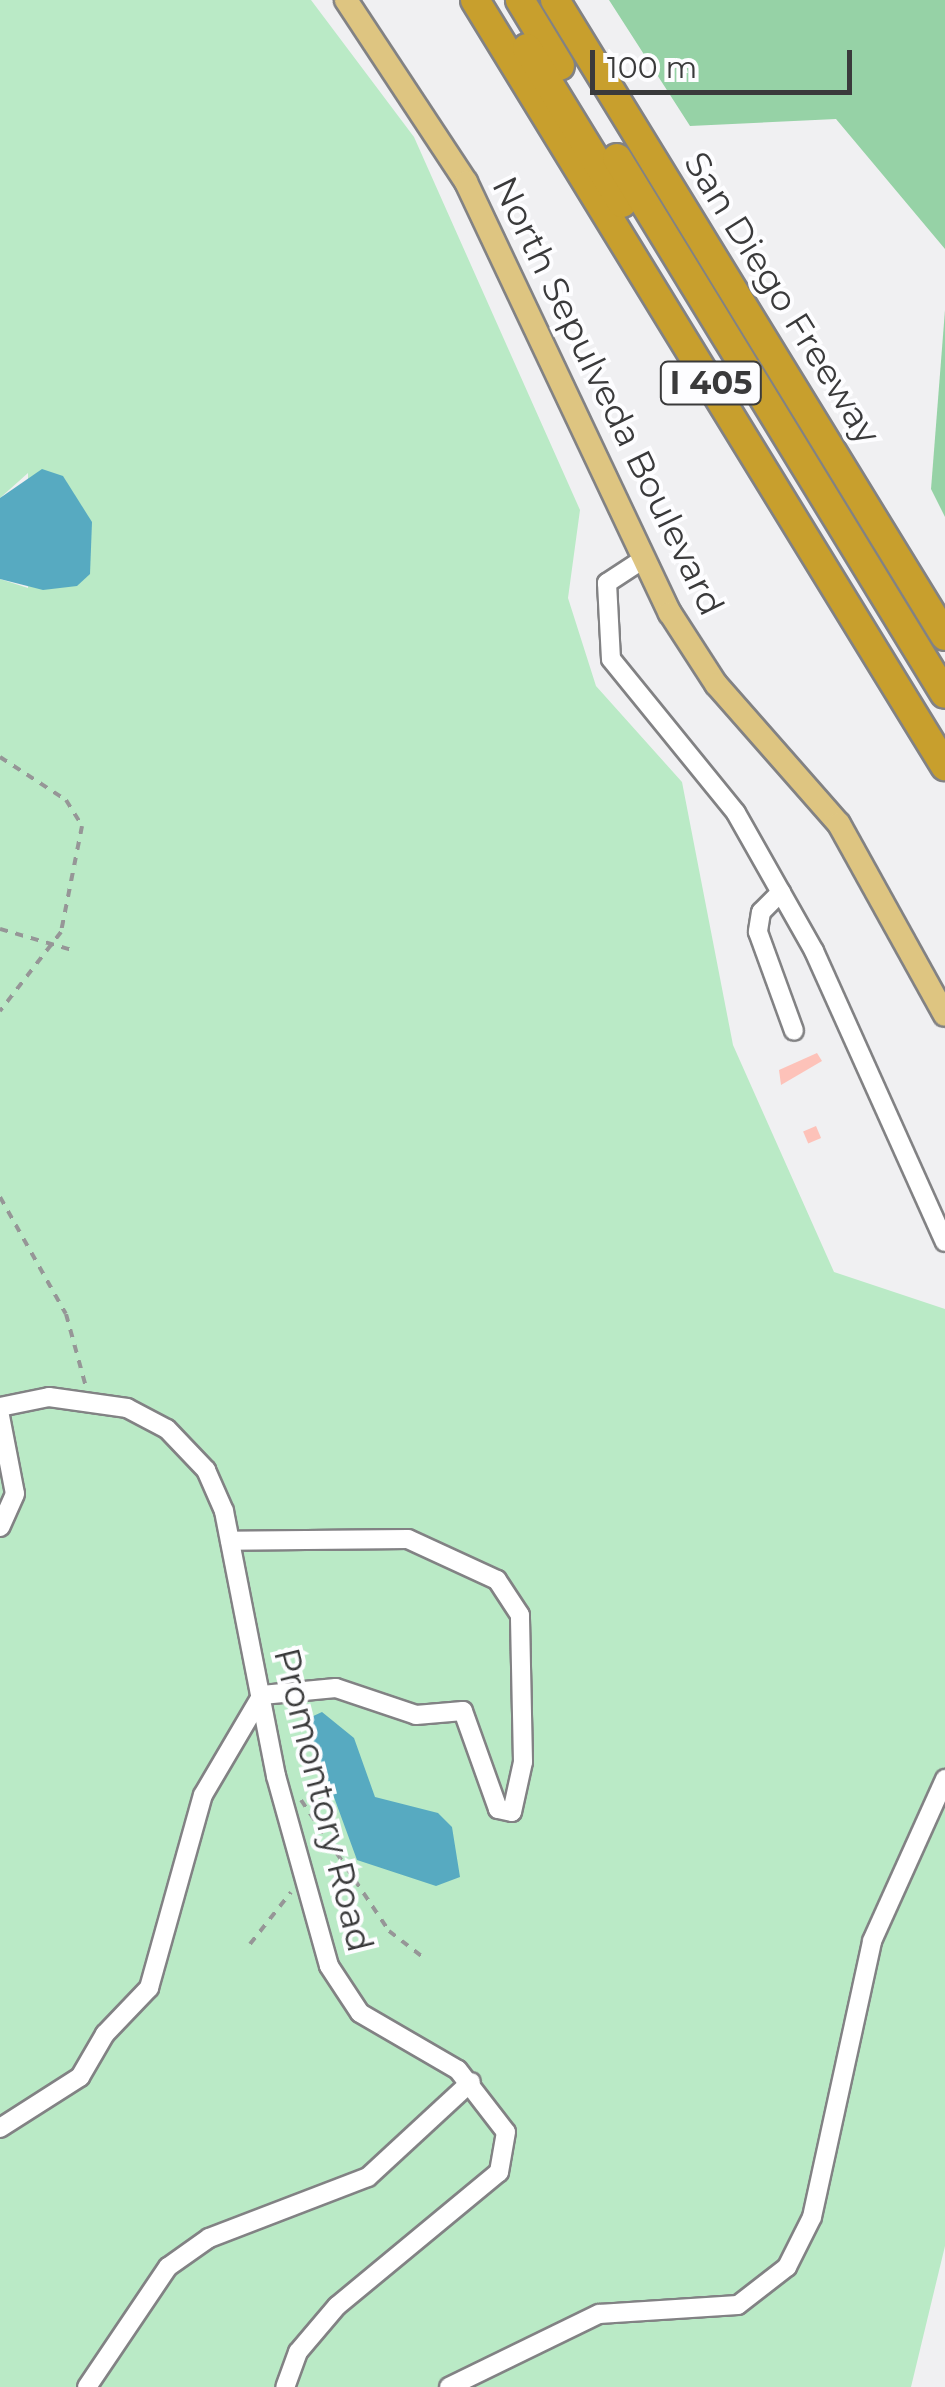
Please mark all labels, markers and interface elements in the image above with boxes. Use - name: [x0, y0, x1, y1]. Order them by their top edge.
- scale bar: [595, 30, 858, 92]
- text: 100 m: [607, 49, 697, 86]
- street label: San Diego Freeway: [675, 144, 889, 452]
- street label: North Sepulveda Boulevard: [483, 170, 733, 622]
- road number: I 405: [658, 356, 764, 410]
- street label: Promontory Road: [265, 1644, 381, 1956]

